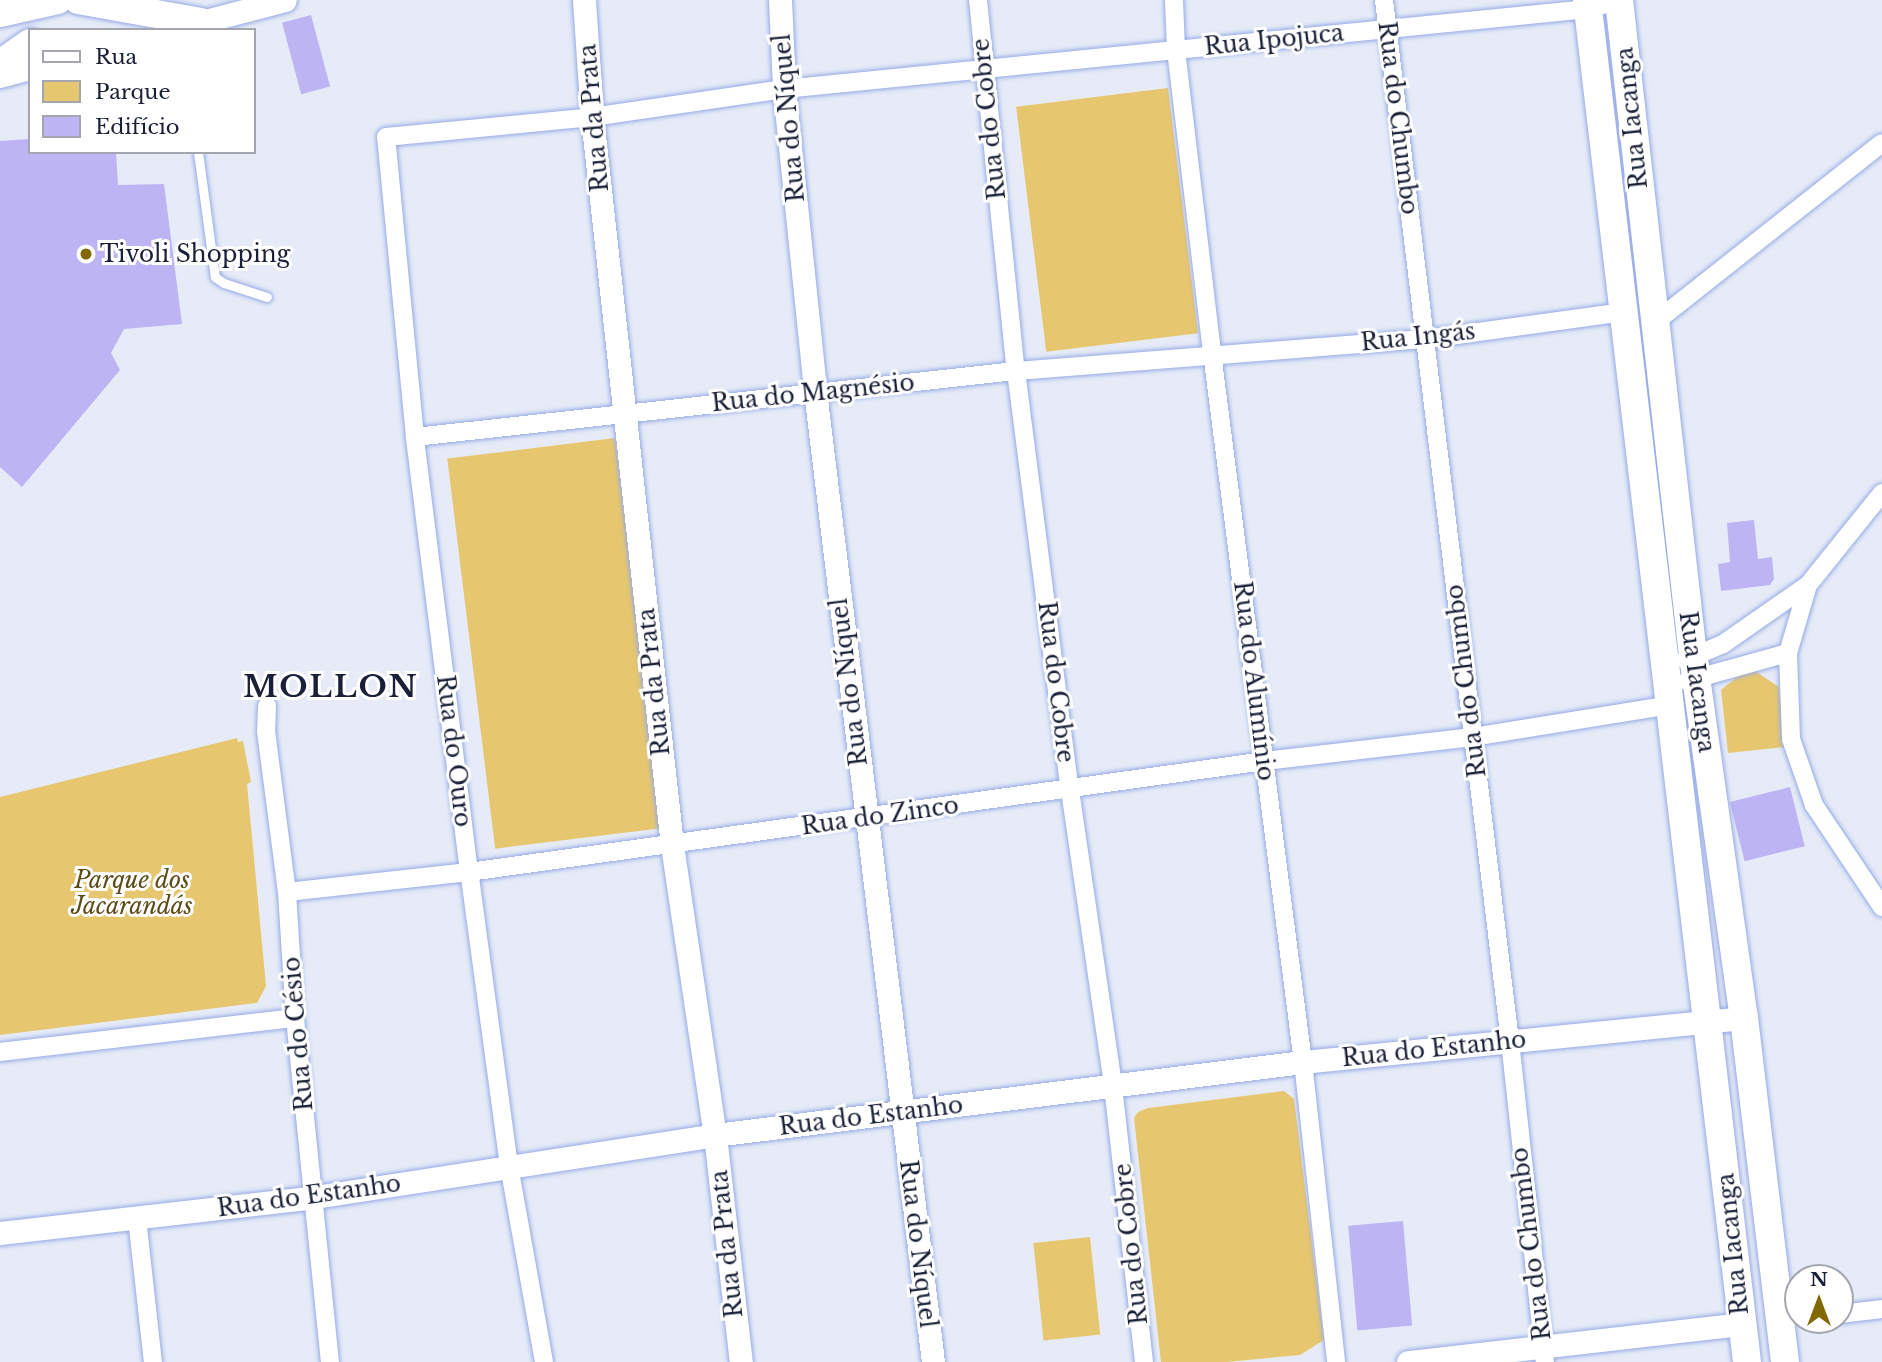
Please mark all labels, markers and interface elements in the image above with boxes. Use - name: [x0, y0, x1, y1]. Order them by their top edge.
- street label: Rua Ipojuca: [1203, 19, 1345, 61]
- street label: Rua do Chumbo: [1372, 20, 1424, 216]
- legend: [28, 28, 256, 154]
- street label: Rua do Níquel: [768, 32, 810, 204]
- street label: Rua do Cobre: [967, 37, 1011, 201]
- street label: Rua da Prata: [574, 43, 614, 193]
- text: Rua: [95, 44, 137, 70]
- street label: Rua Iacanga: [1611, 46, 1653, 190]
- text: Parque: [95, 79, 170, 105]
- text: Edifício: [95, 114, 180, 140]
- place label: Tivoli Shopping: [100, 240, 290, 268]
- marker: Tivoli Shopping: [78, 246, 94, 262]
- street label: Rua Ingás: [1359, 317, 1477, 357]
- street label: Rua do Magnésio: [710, 369, 916, 417]
- street label: Rua do Alumínio: [1228, 579, 1280, 783]
- street label: Rua do Chumbo: [1440, 583, 1492, 779]
- street label: Rua do Níquel: [825, 596, 873, 768]
- street label: Rua do Cobre: [1032, 600, 1080, 764]
- street label: Rua da Prata: [633, 607, 675, 757]
- street label: Rua Iacanga: [1673, 609, 1721, 755]
- district label: MOLLON: [244, 669, 418, 705]
- street label: Rua do Ouro: [431, 673, 477, 829]
- street label: Rua do Zinco: [799, 791, 961, 841]
- park label: Parque dos Jacarandás: [71, 866, 193, 920]
- street label: Rua do Césio: [277, 956, 319, 1112]
- street label: Rua do Estanho: [1340, 1026, 1528, 1072]
- street label: Rua do Estanho: [777, 1091, 965, 1141]
- street label: Rua do Chumbo: [1505, 1146, 1557, 1342]
- street label: Rua do Níquel: [894, 1158, 942, 1330]
- street label: Rua do Cobre: [1109, 1162, 1153, 1326]
- street label: Rua do Estanho: [215, 1169, 403, 1223]
- street label: Rua da Prata: [706, 1169, 748, 1319]
- street label: Rua Iacanga: [1712, 1172, 1754, 1316]
- north arrow: [1784, 1264, 1854, 1334]
- text: N: [1810, 1268, 1828, 1291]

